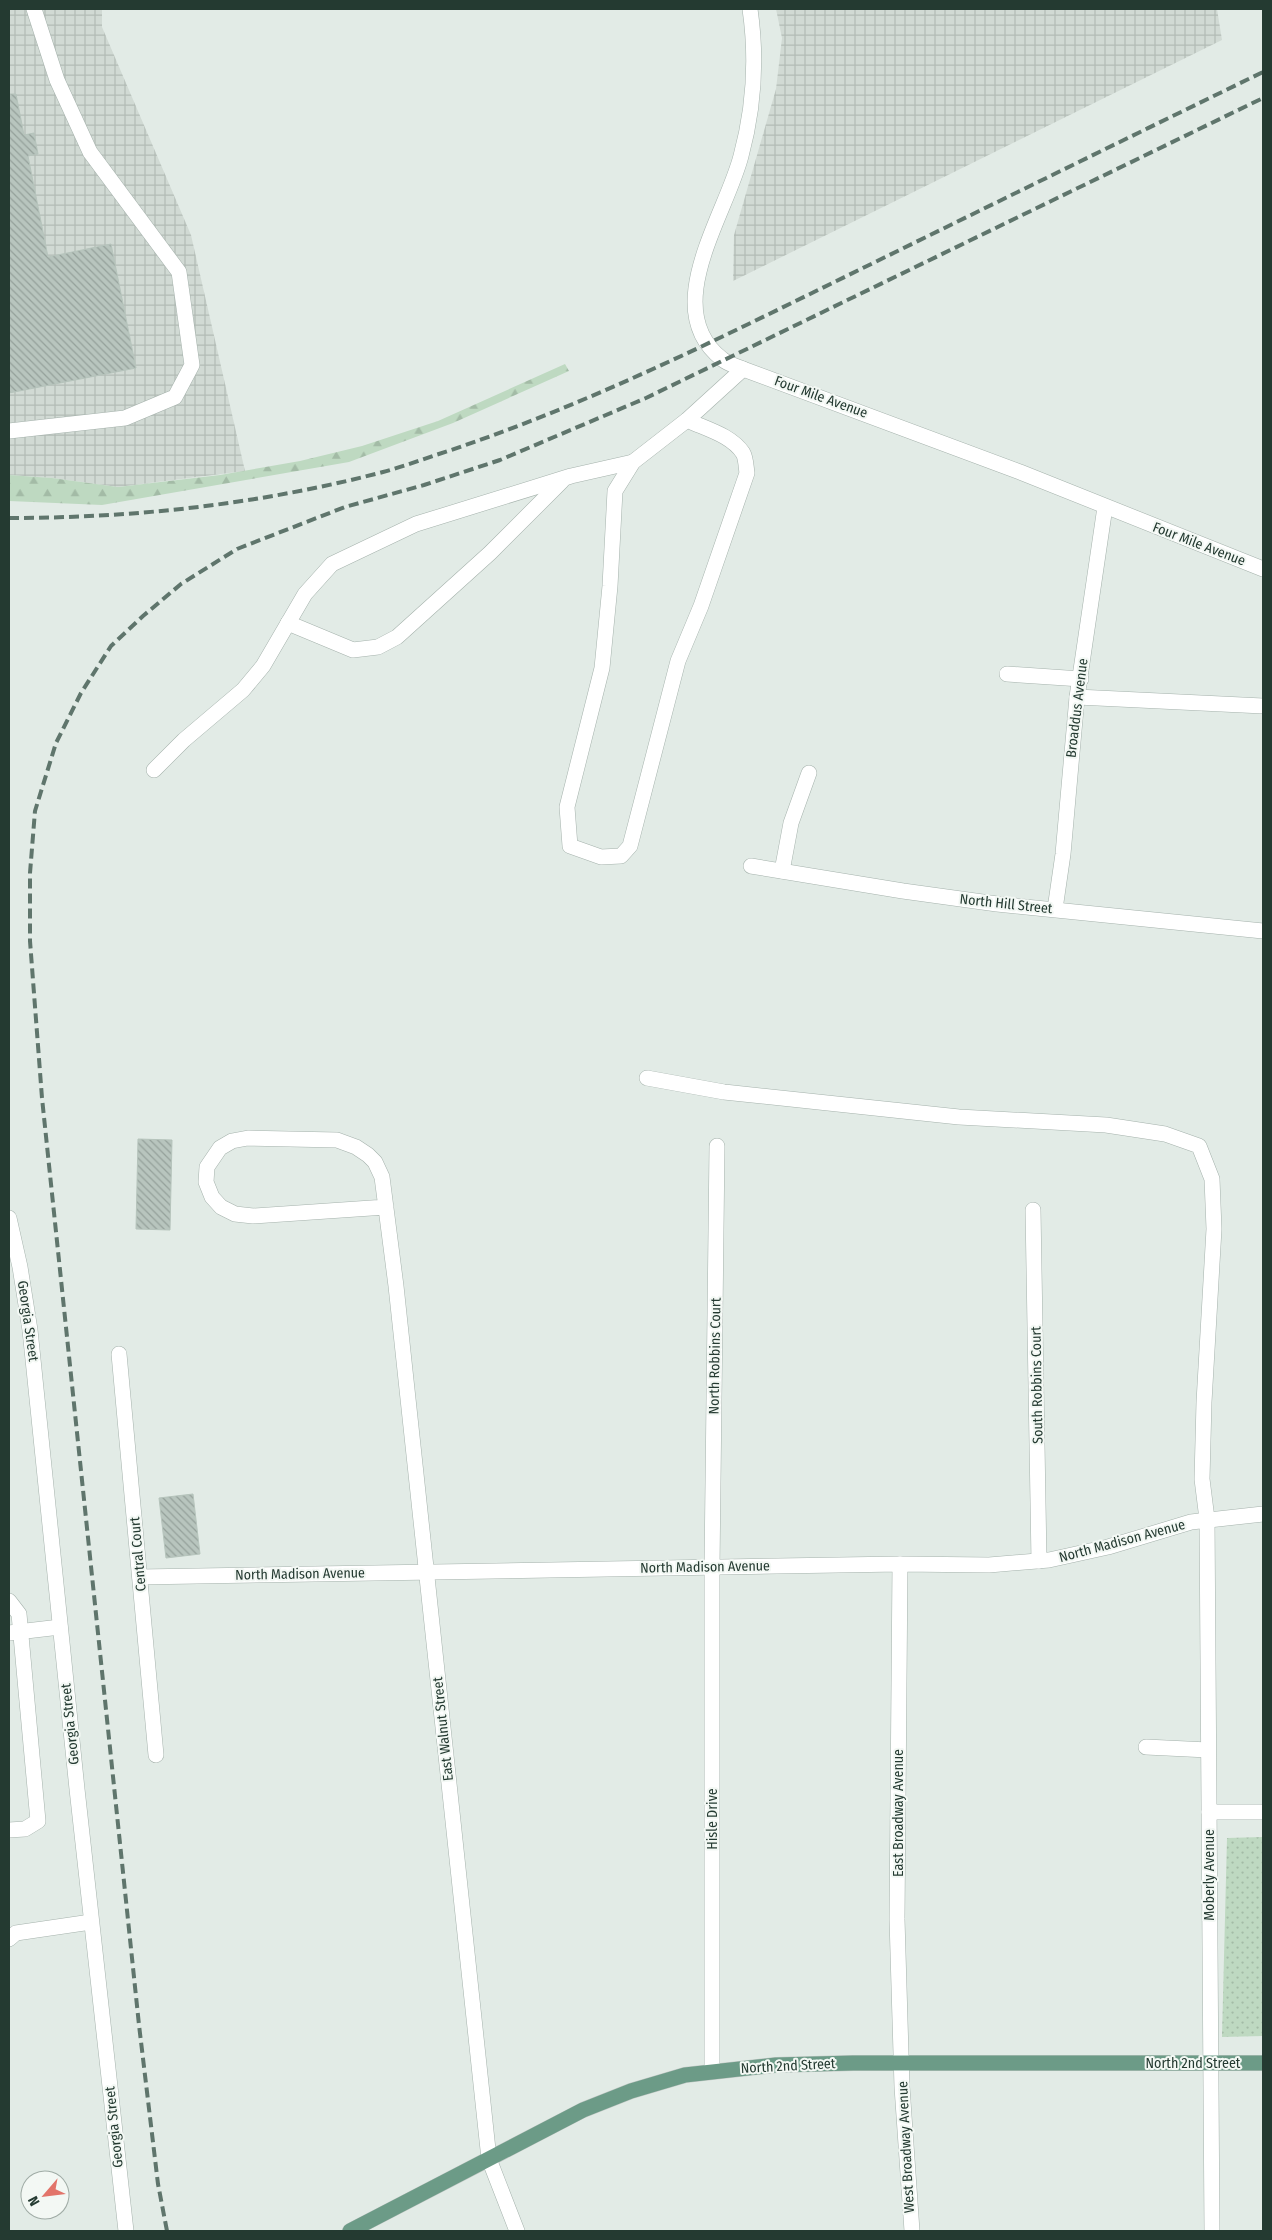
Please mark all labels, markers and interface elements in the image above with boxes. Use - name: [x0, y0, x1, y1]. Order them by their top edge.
- street label: Four Mile Avenue: [772, 372, 870, 422]
- street label: Four Mile Avenue: [1150, 519, 1248, 570]
- street label: Broaddus Avenue: [1062, 657, 1092, 759]
- street label: North Hill Street: [959, 891, 1054, 917]
- street label: Georgia Street: [14, 1279, 42, 1363]
- street label: North Robbins Court: [705, 1297, 725, 1415]
- street label: South Robbins Court: [1027, 1326, 1047, 1444]
- street label: Central Court: [126, 1516, 150, 1592]
- street label: North Madison Avenue: [1057, 1516, 1187, 1566]
- street label: North Madison Avenue: [640, 1557, 770, 1577]
- street label: North Madison Avenue: [235, 1564, 365, 1584]
- street label: East Walnut Street: [429, 1676, 457, 1782]
- street label: Georgia Street: [57, 1682, 83, 1766]
- street label: East Broadway Avenue: [890, 1749, 907, 1877]
- street label: Hisle Drive: [704, 1788, 721, 1850]
- street label: Moberly Avenue: [1201, 1829, 1218, 1921]
- street label: North 2nd Street: [740, 2055, 836, 2077]
- street label: North 2nd Street: [1146, 2055, 1241, 2072]
- street label: West Broadway Avenue: [894, 2081, 918, 2213]
- street label: Georgia Street: [101, 2085, 127, 2169]
- north arrow: [20, 2170, 70, 2220]
- text: N: [24, 2193, 43, 2209]

